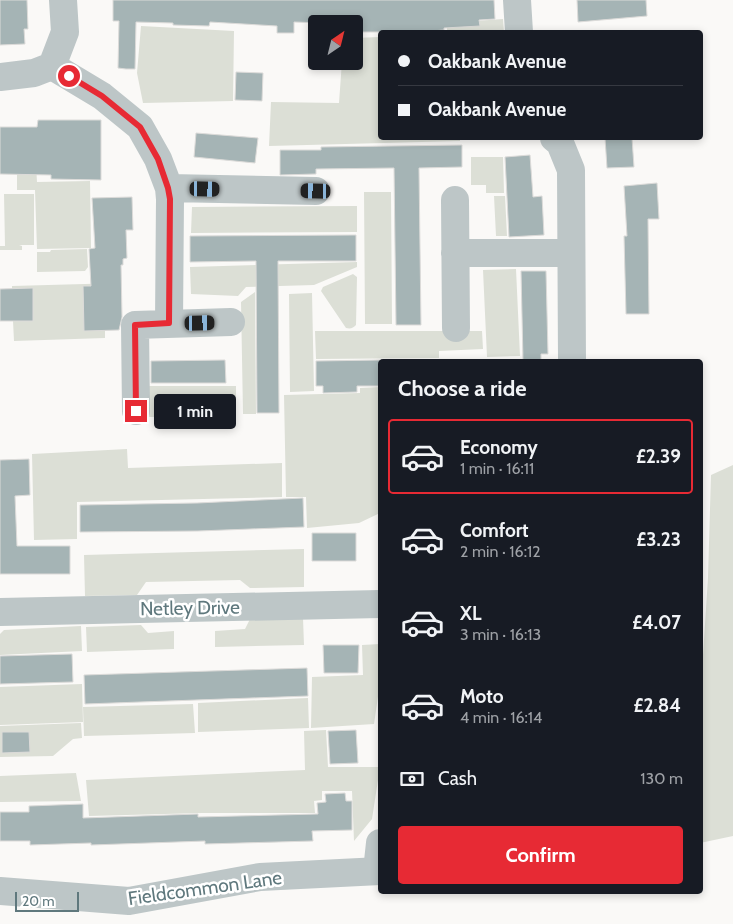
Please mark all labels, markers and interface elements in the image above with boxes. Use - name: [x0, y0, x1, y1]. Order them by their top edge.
- north arrow: [308, 15, 362, 70]
- map controls: [308, 15, 363, 70]
- text: Oakbank Avenue: [428, 50, 566, 73]
- route start: [58, 65, 80, 87]
- text: Oakbank Avenue: [428, 98, 566, 121]
- car: [189, 181, 220, 197]
- car: [300, 183, 331, 199]
- car: [184, 315, 215, 331]
- text: Choose a ride: [398, 375, 527, 402]
- callout: 1 min: [154, 394, 236, 428]
- route end: [125, 400, 147, 422]
- text: 1 min: [177, 402, 213, 421]
- icon: car: [400, 434, 445, 479]
- text: Economy: [460, 436, 538, 459]
- text: £2.39: [636, 445, 681, 468]
- text: 1 min · 16:11: [460, 459, 534, 478]
- icon: car: [400, 517, 445, 562]
- text: Comfort: [460, 519, 529, 542]
- text: £3.23: [636, 528, 681, 551]
- text: 2 min · 16:12: [460, 542, 541, 561]
- street label: Netley Drive: [140, 596, 240, 620]
- icon: car: [400, 600, 445, 645]
- text: XL: [460, 602, 481, 625]
- text: £4.07: [632, 611, 681, 634]
- text: 3 min · 16:13: [460, 625, 541, 644]
- icon: car: [400, 683, 445, 728]
- text: Moto: [460, 685, 504, 708]
- text: £2.84: [634, 694, 681, 717]
- text: 4 min · 16:14: [460, 708, 542, 727]
- icon: cash: [398, 765, 426, 793]
- text: Cash: [438, 767, 477, 790]
- text: 130 m: [640, 769, 683, 788]
- button: Confirm: [398, 826, 683, 884]
- street label: Fieldcommon Lane: [127, 866, 284, 910]
- scale bar: [15, 889, 79, 912]
- text: 20 m: [22, 892, 55, 910]

